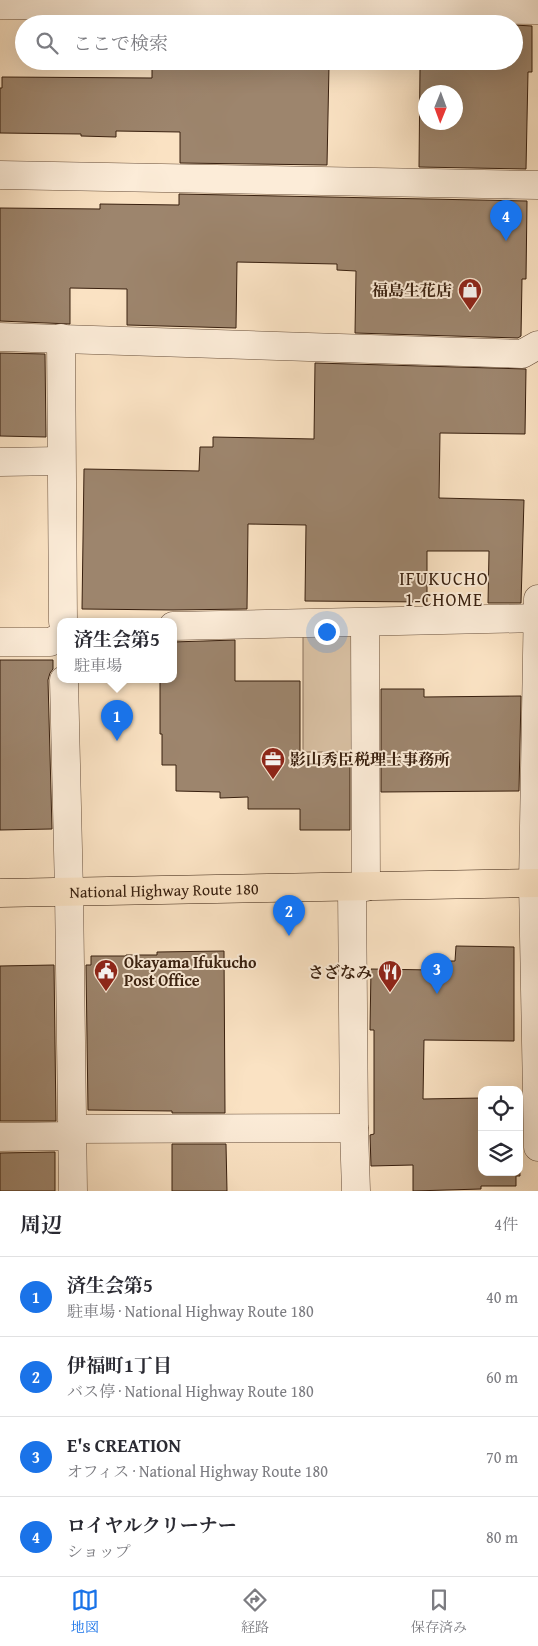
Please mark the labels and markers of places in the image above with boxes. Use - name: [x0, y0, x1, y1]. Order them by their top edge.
- pin: 4: [490, 200, 522, 241]
- shop icon: 福島生花店: [457, 277, 483, 311]
- place label: 福島生花店: [371, 278, 452, 302]
- pin: 1: [101, 700, 133, 741]
- office icon: 影山秀臣税理士事務所: [260, 746, 286, 780]
- place label: 影山秀臣税理士事務所: [290, 747, 450, 771]
- pin: 2: [273, 895, 305, 936]
- place label: Okayama Ifukucho Post Office: [124, 950, 257, 992]
- pin: 3: [421, 953, 453, 994]
- public building icon: Okayama Ifukucho Post Office: [93, 958, 119, 992]
- restaurant icon: さざなみ: [377, 959, 403, 993]
- place label: さざなみ: [308, 960, 372, 984]

